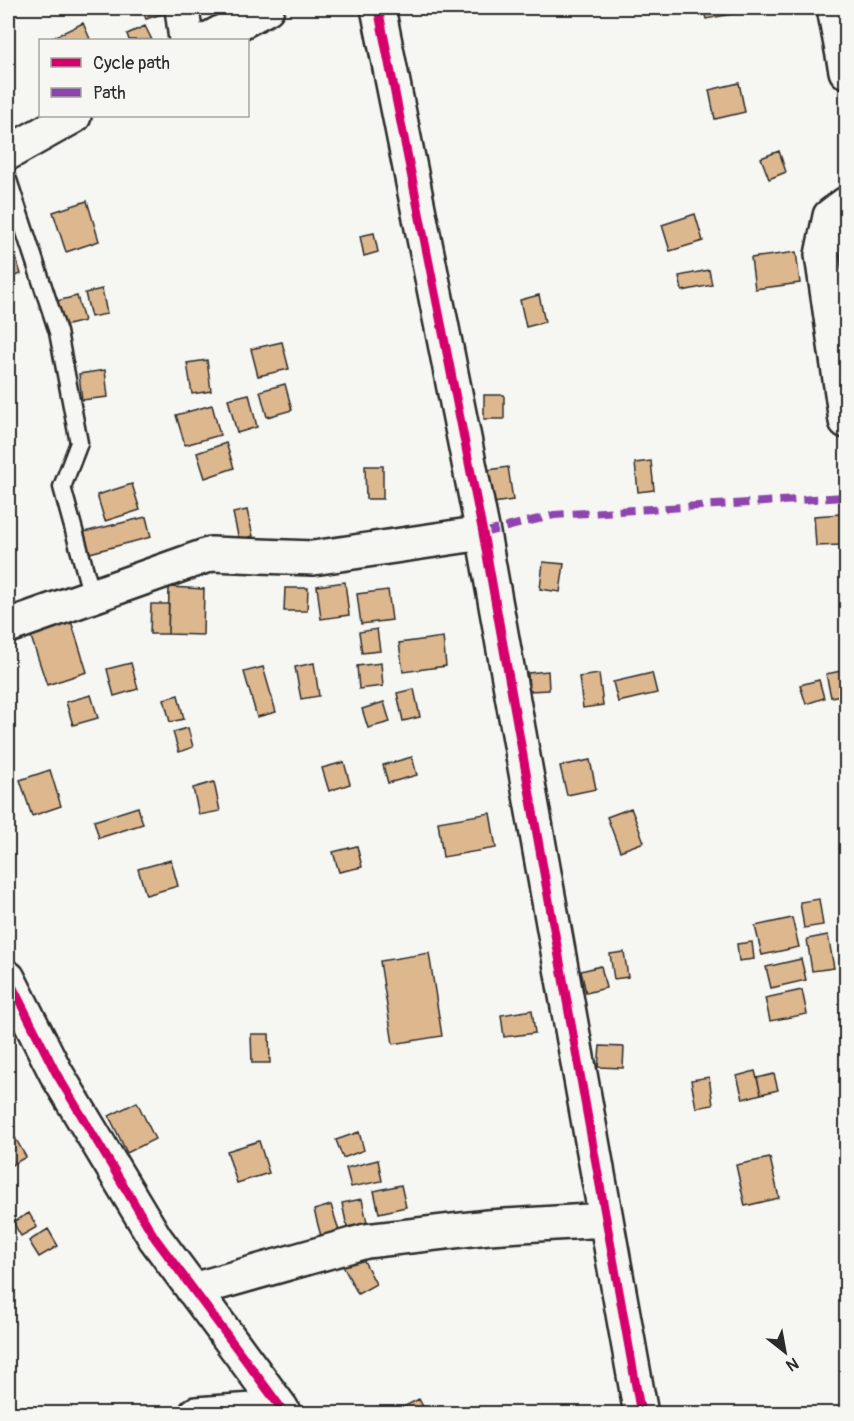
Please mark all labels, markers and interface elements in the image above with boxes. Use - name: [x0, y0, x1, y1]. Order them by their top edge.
- legend: [39, 39, 249, 117]
- text: Cycle path: [93, 52, 170, 75]
- text: Path: [93, 82, 126, 105]
- north arrow: [755, 1322, 815, 1382]
- text: N: [782, 1353, 802, 1375]

